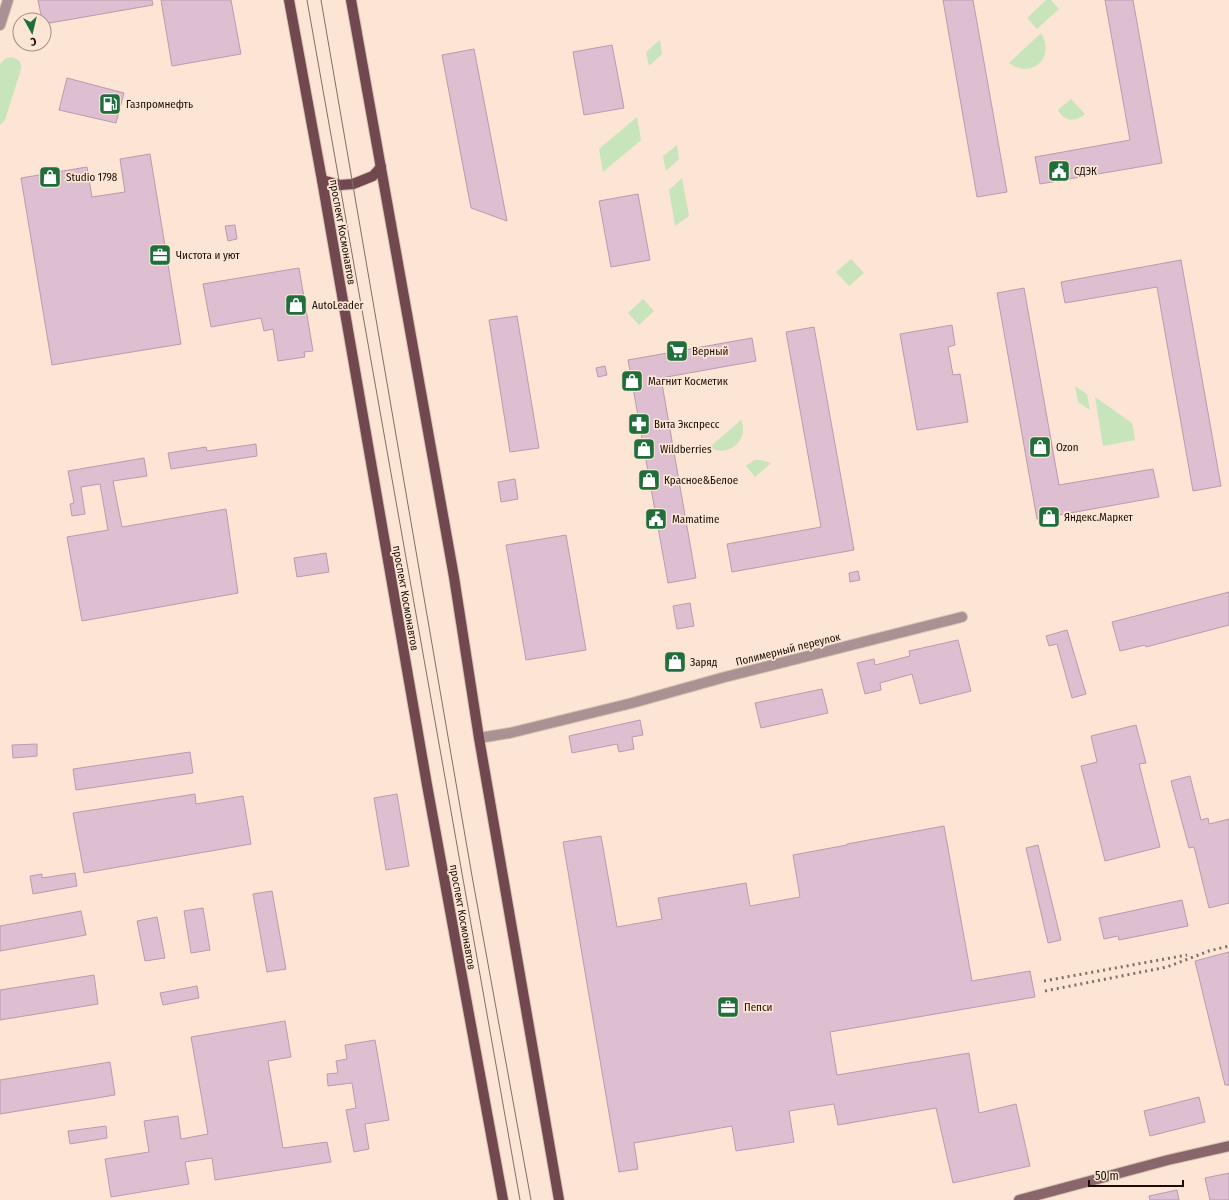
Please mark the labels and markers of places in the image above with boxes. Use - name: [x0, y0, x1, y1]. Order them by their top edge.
- fuel station icon: Газпромнефть: [97, 91, 123, 117]
- place label: Газпромнефть: [126, 98, 193, 111]
- public building icon: СДЭК: [1046, 158, 1072, 184]
- shop icon: Studio 1798: [37, 164, 63, 190]
- place label: СДЭК: [1074, 165, 1097, 178]
- place label: Studio 1798: [66, 171, 118, 184]
- office icon: Чистота и уют: [147, 242, 173, 268]
- place label: Чистота и уют: [176, 249, 240, 262]
- shop icon: AutoLeader: [283, 292, 309, 318]
- place label: AutoLeader: [312, 299, 363, 312]
- supermarket icon: Верный: [664, 338, 690, 364]
- place label: Верный: [692, 345, 728, 358]
- shop icon: Магнит Косметик: [619, 368, 645, 394]
- place label: Магнит Косметик: [648, 375, 729, 388]
- pharmacy icon: Вита Экспресс: [626, 411, 652, 437]
- place label: Вита Экспресс: [654, 418, 720, 431]
- shop icon: Ozon: [1027, 434, 1053, 460]
- shop icon: Wildberries: [631, 436, 657, 462]
- place label: Ozon: [1056, 441, 1079, 454]
- place label: Wildberries: [660, 443, 712, 456]
- shop icon: Красное&Белое: [636, 467, 662, 493]
- place label: Красное&Белое: [664, 474, 738, 487]
- shop icon: Яндекс.Маркет: [1036, 504, 1062, 530]
- public building icon: Mamatime: [643, 506, 669, 532]
- place label: Яндекс.Маркет: [1064, 511, 1133, 524]
- place label: Mamatime: [672, 513, 719, 526]
- shop icon: Заряд: [662, 649, 688, 675]
- place label: Заряд: [690, 656, 718, 669]
- office icon: Пепси: [715, 994, 741, 1020]
- place label: Пепси: [744, 1001, 773, 1014]

